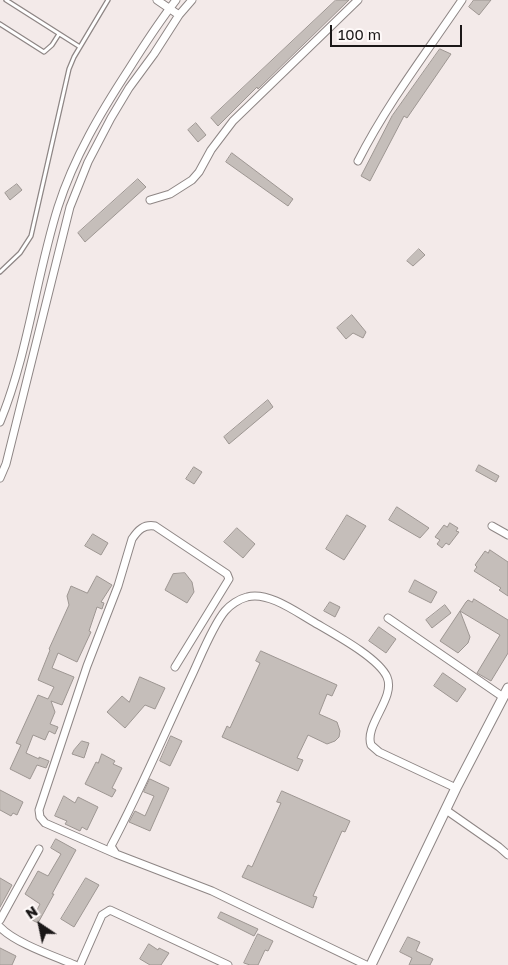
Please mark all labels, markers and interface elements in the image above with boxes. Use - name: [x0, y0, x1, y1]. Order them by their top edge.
- scale bar: [333, 15, 466, 47]
- text: 100 m: [338, 25, 381, 43]
- north arrow: [15, 900, 65, 950]
- text: N: [22, 902, 40, 922]

